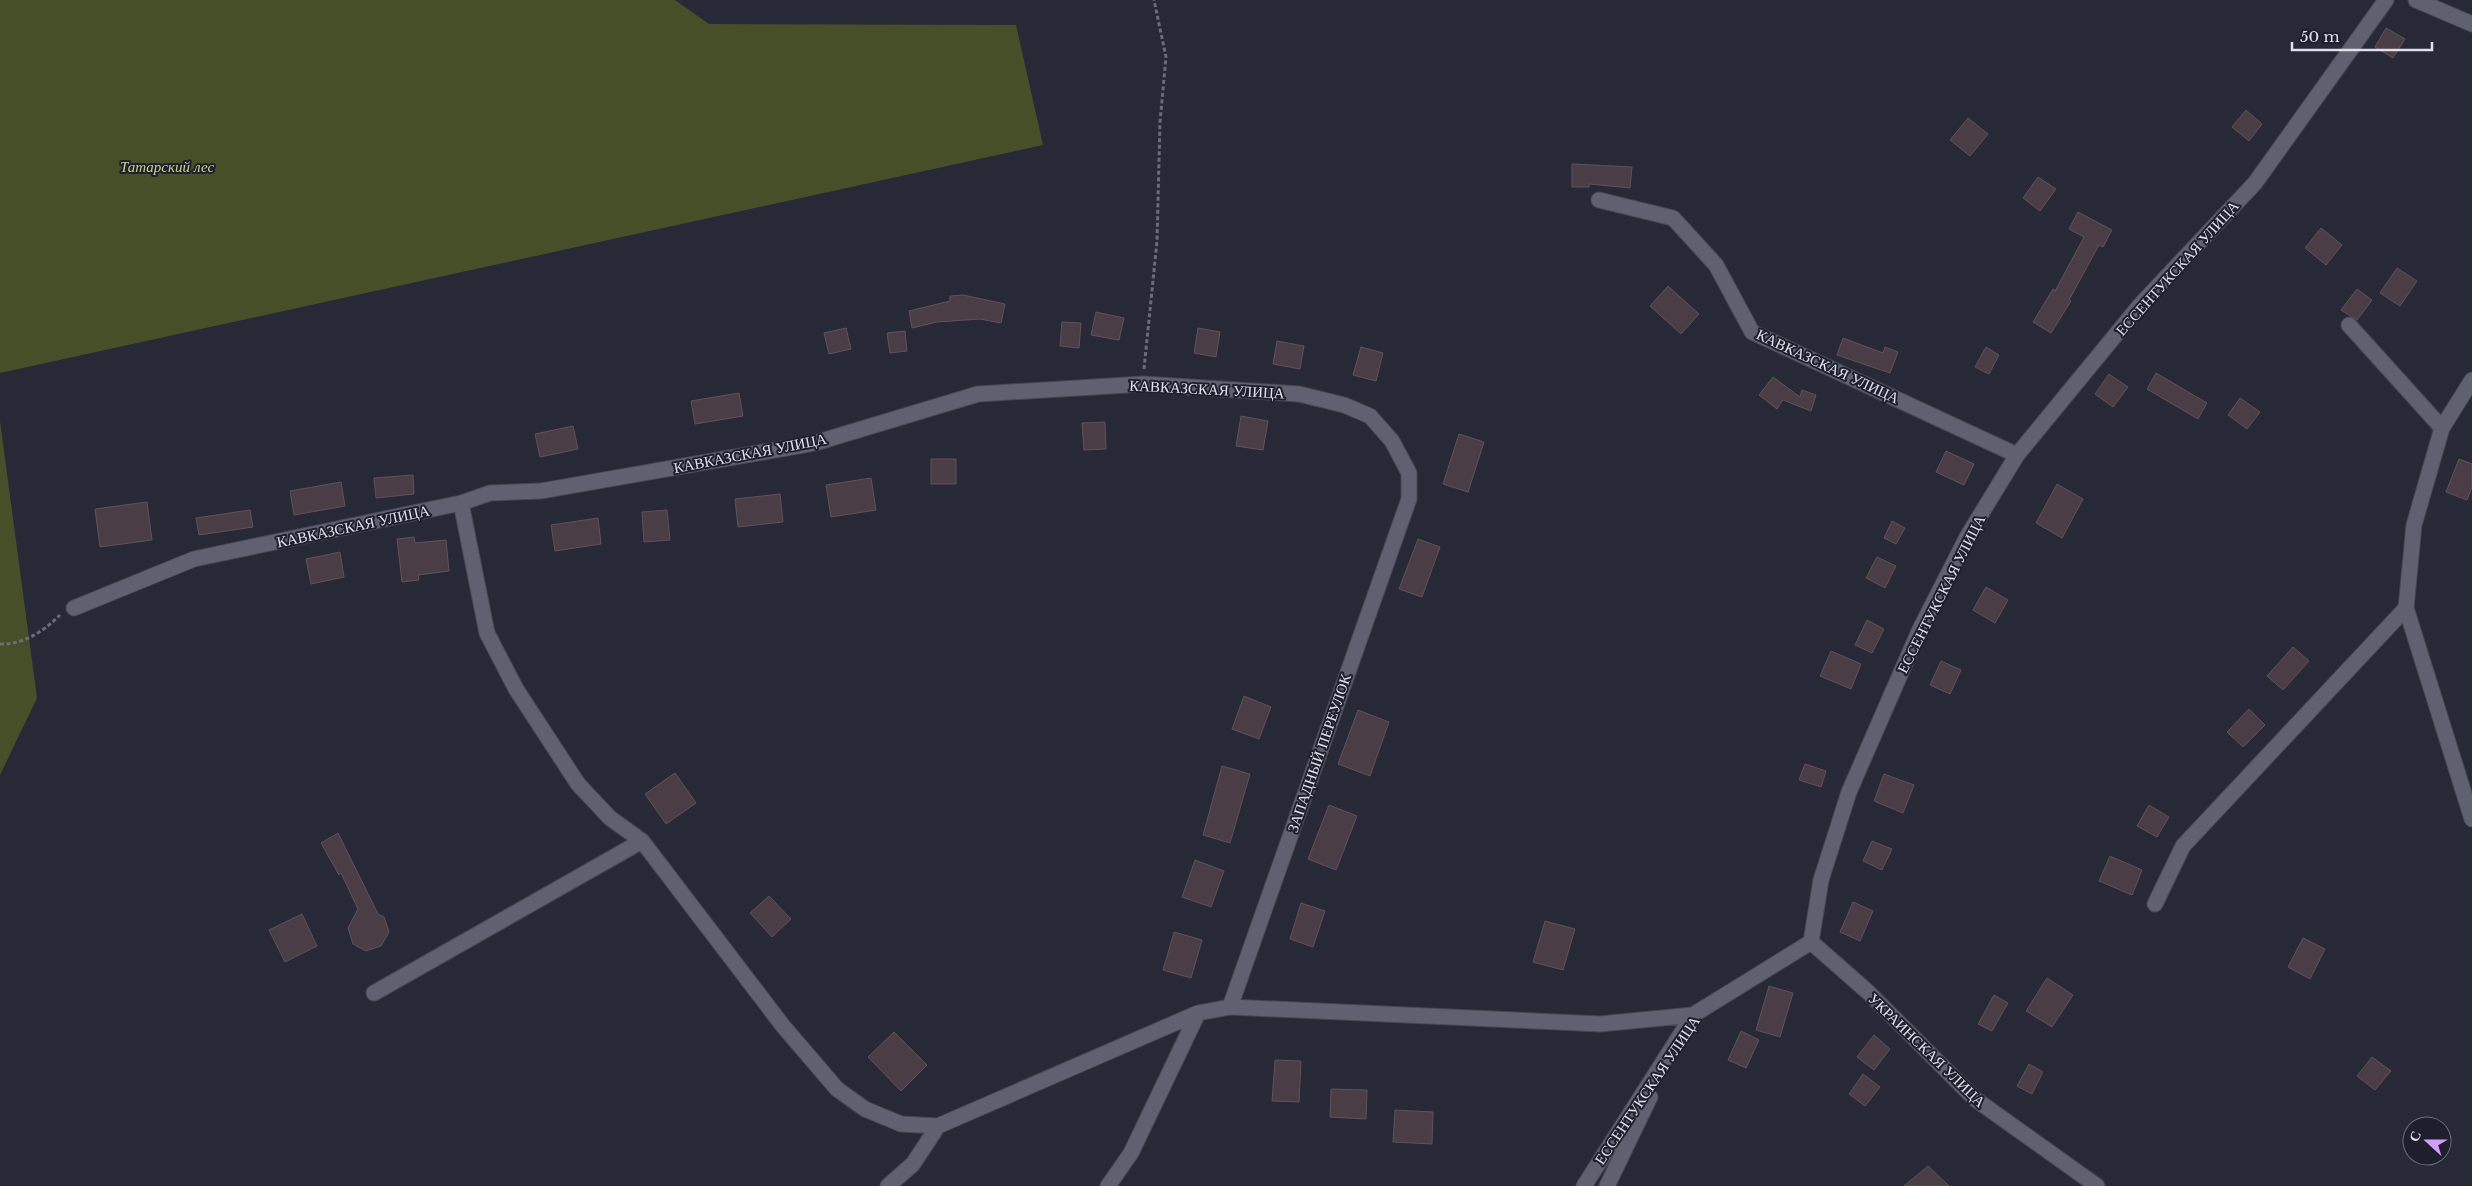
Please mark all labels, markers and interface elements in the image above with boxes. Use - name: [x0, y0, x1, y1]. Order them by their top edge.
- scale bar: [2292, 20, 2432, 52]
- text: 50 m: [2300, 27, 2340, 46]
- park label: Татарский лес: [120, 157, 214, 176]
- street label: ЕССЕНТУКСКАЯ УЛИЦА: [2111, 196, 2243, 340]
- street label: КАВКАЗСКАЯ УЛИЦА: [1753, 325, 1903, 408]
- street label: КАВКАЗСКАЯ УЛИЦА: [1129, 375, 1285, 403]
- street label: КАВКАЗСКАЯ УЛИЦА: [672, 429, 828, 477]
- street label: КАВКАЗСКАЯ УЛИЦА: [275, 501, 431, 551]
- street label: ЕССЕНТУКСКАЯ УЛИЦА: [1893, 511, 1989, 676]
- street label: ЗАПАДНЫЙ ПЕРЕУЛОК: [1283, 670, 1355, 835]
- street label: УКРАИНСКАЯ УЛИЦА: [1864, 989, 1990, 1111]
- street label: ЕССЕНТУКСКАЯ УЛИЦА: [1590, 1012, 1704, 1168]
- north arrow: [2402, 1116, 2452, 1166]
- text: С: [2405, 1128, 2425, 1144]

